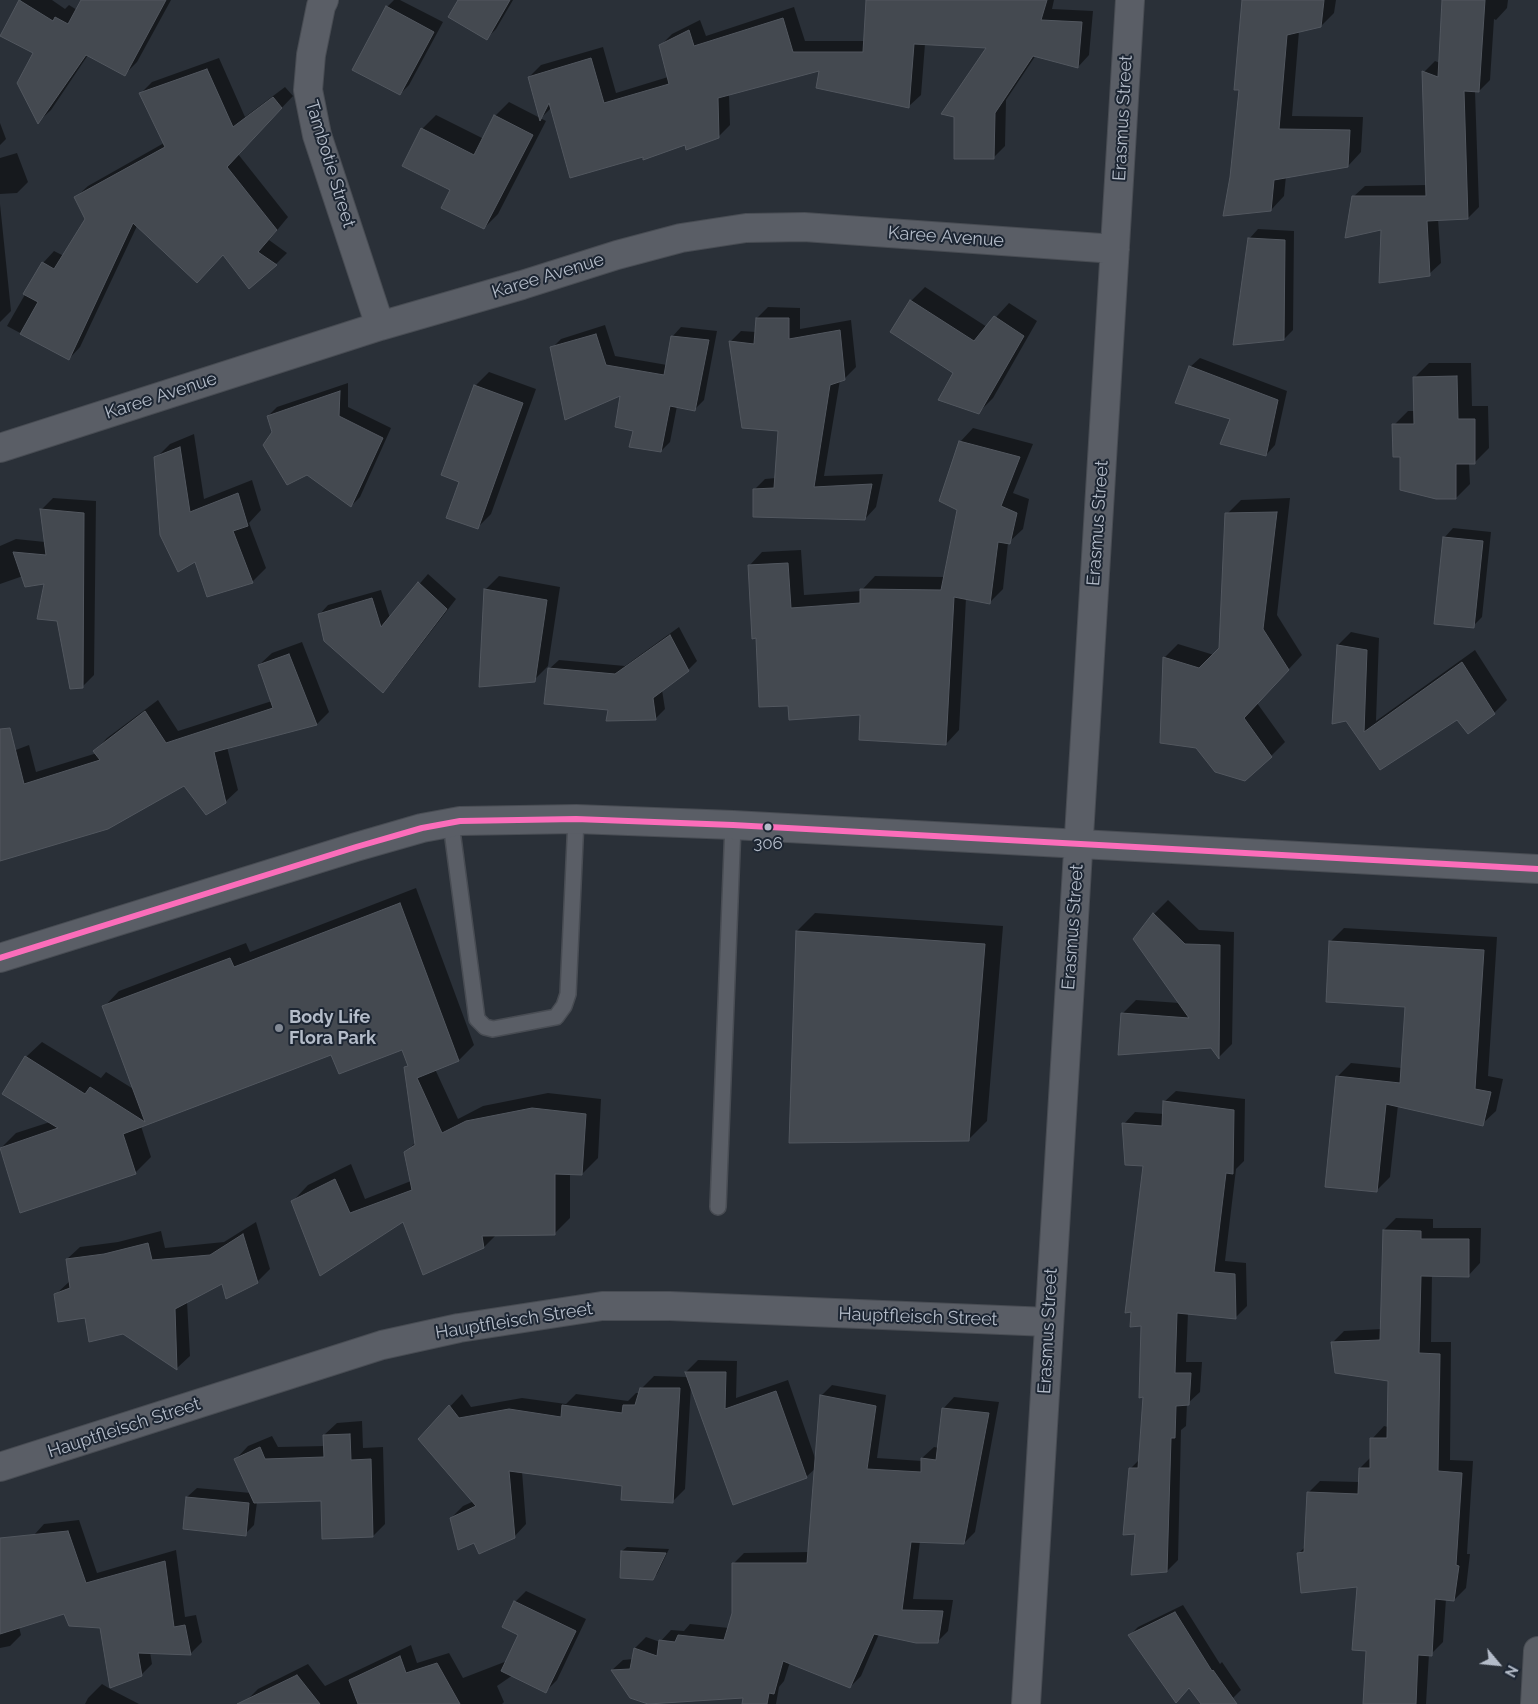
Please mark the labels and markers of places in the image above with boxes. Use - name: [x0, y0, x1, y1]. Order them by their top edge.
- marker: 306: [763, 822, 773, 832]
- place label: 306: [753, 834, 783, 854]
- place label: Body Life Flora Park: [289, 1007, 376, 1050]
- marker: Body Life Flora Park: [273, 1022, 285, 1034]

